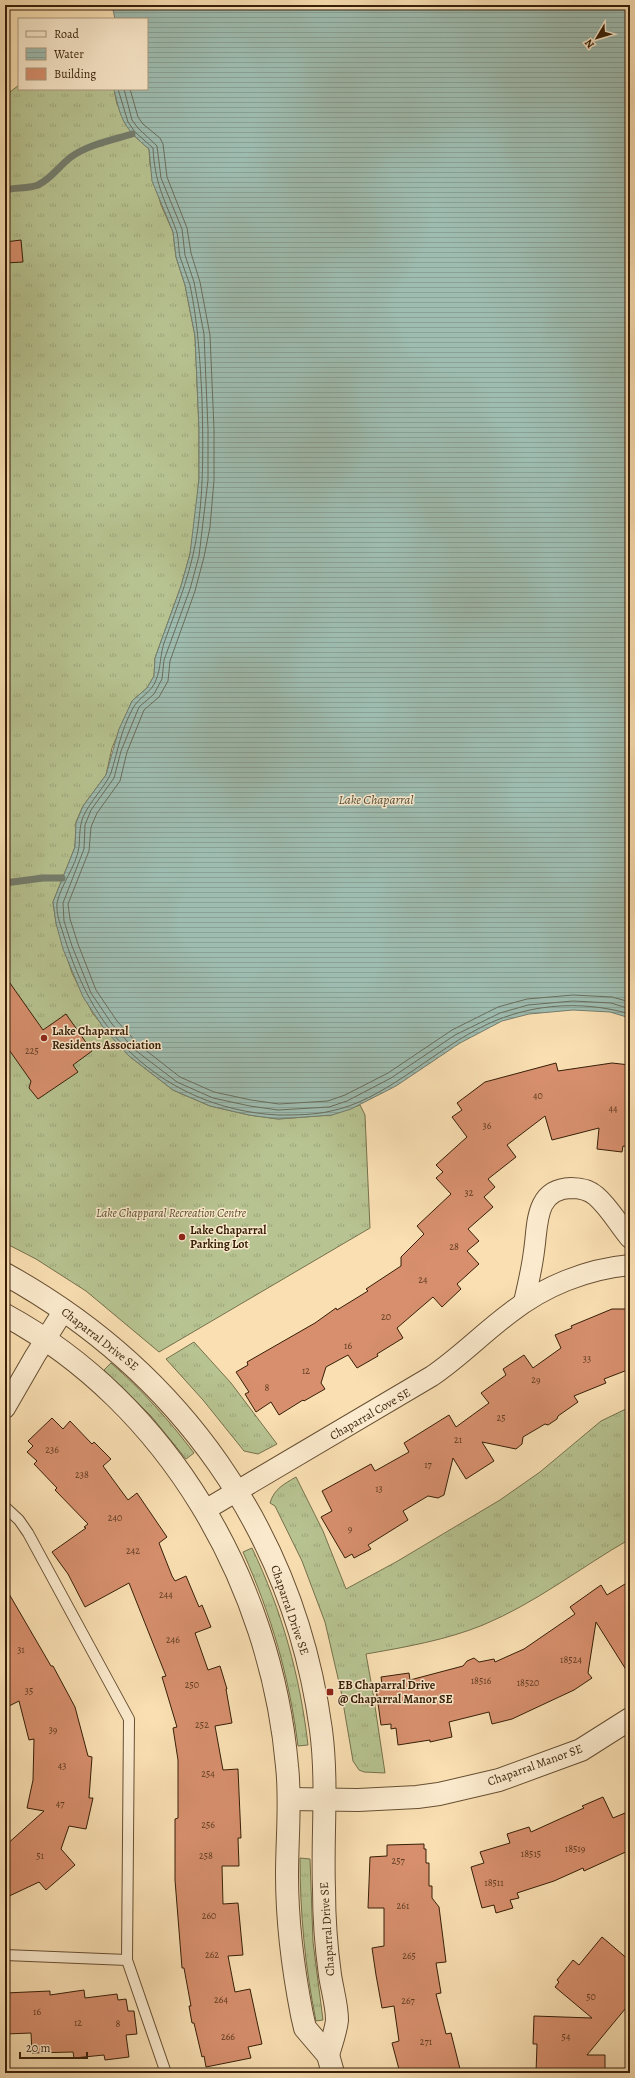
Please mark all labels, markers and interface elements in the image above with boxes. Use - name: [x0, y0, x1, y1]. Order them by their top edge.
- legend: [18, 18, 148, 90]
- north arrow: [577, 18, 617, 58]
- text: Road: [54, 26, 80, 42]
- text: N: [581, 36, 598, 52]
- text: Water: [53, 46, 84, 62]
- text: Building: [54, 66, 96, 82]
- water label: Lake Chaparral: [338, 791, 414, 808]
- place label: Lake Chaparral Residents Association: [52, 1023, 162, 1053]
- marker: Lake Chaparral Residents Association: [39, 1033, 49, 1043]
- house number: 225: [25, 1044, 39, 1057]
- house number: 40: [533, 1089, 543, 1102]
- house number: 44: [608, 1102, 618, 1115]
- house number: 36: [483, 1119, 492, 1132]
- house number: 32: [465, 1186, 474, 1199]
- park label: Lake Chapparal Recreation Centre: [96, 1205, 247, 1221]
- place label: Lake Chaparral Parking Lot: [190, 1222, 267, 1252]
- marker: Lake Chaparral Parking Lot: [177, 1232, 187, 1242]
- house number: 28: [449, 1240, 459, 1253]
- house number: 24: [418, 1273, 428, 1286]
- street label: Chaparral Drive SE: [58, 1304, 142, 1374]
- house number: 20: [381, 1310, 391, 1323]
- house number: 16: [344, 1339, 352, 1352]
- house number: 33: [583, 1352, 591, 1365]
- house number: 12: [302, 1364, 310, 1377]
- house number: 29: [531, 1373, 541, 1386]
- house number: 8: [265, 1381, 270, 1394]
- street label: Chaparral Cove SE: [327, 1384, 413, 1444]
- house number: 25: [496, 1411, 506, 1424]
- house number: 21: [454, 1433, 463, 1446]
- house number: 236: [45, 1443, 59, 1456]
- house number: 17: [424, 1458, 433, 1471]
- house number: 238: [75, 1468, 89, 1481]
- house number: 13: [375, 1482, 383, 1495]
- house number: 240: [108, 1511, 122, 1524]
- house number: 9: [348, 1522, 353, 1535]
- house number: 242: [126, 1544, 140, 1557]
- street label: Chaparral Drive SE: [267, 1563, 313, 1657]
- house number: 244: [159, 1588, 173, 1601]
- house number: 246: [166, 1633, 180, 1646]
- house number: 31: [17, 1643, 25, 1656]
- house number: 18524: [560, 1653, 582, 1666]
- house number: 18516: [471, 1674, 492, 1687]
- house number: 18520: [517, 1676, 539, 1689]
- place label: EB Chaparral Drive @ Chaparral Manor SE: [338, 1677, 453, 1707]
- house number: 250: [185, 1678, 199, 1691]
- house number: 35: [25, 1684, 33, 1697]
- marker: EB Chaparral Drive @ Chaparral Manor SE: [325, 1687, 335, 1697]
- house number: 252: [195, 1718, 209, 1731]
- house number: 39: [49, 1723, 58, 1736]
- street label: Chaparral Manor SE: [485, 1740, 585, 1790]
- house number: 43: [58, 1759, 66, 1772]
- house number: 254: [201, 1767, 215, 1780]
- house number: 47: [56, 1797, 65, 1810]
- house number: 256: [201, 1818, 215, 1831]
- house number: 18519: [565, 1842, 586, 1855]
- house number: 18515: [521, 1847, 541, 1860]
- house number: 51: [36, 1849, 44, 1862]
- house number: 258: [199, 1849, 213, 1862]
- house number: 257: [391, 1854, 405, 1867]
- house number: 18511: [484, 1876, 504, 1889]
- street label: Chaparral Drive SE: [316, 1881, 338, 1977]
- house number: 261: [397, 1899, 410, 1912]
- house number: 260: [202, 1909, 216, 1922]
- house number: 262: [205, 1948, 219, 1961]
- house number: 265: [402, 1949, 416, 1962]
- house number: 50: [586, 1990, 596, 2003]
- house number: 264: [214, 1993, 228, 2006]
- house number: 267: [401, 1994, 416, 2007]
- house number: 16: [33, 2005, 41, 2018]
- house number: 12: [74, 2016, 82, 2029]
- house number: 8: [116, 2017, 121, 2030]
- house number: 266: [221, 2030, 235, 2043]
- house number: 54: [562, 2030, 571, 2043]
- scale bar: [20, 2034, 87, 2060]
- house number: 271: [420, 2035, 433, 2048]
- text: 20 m: [26, 2040, 50, 2056]

